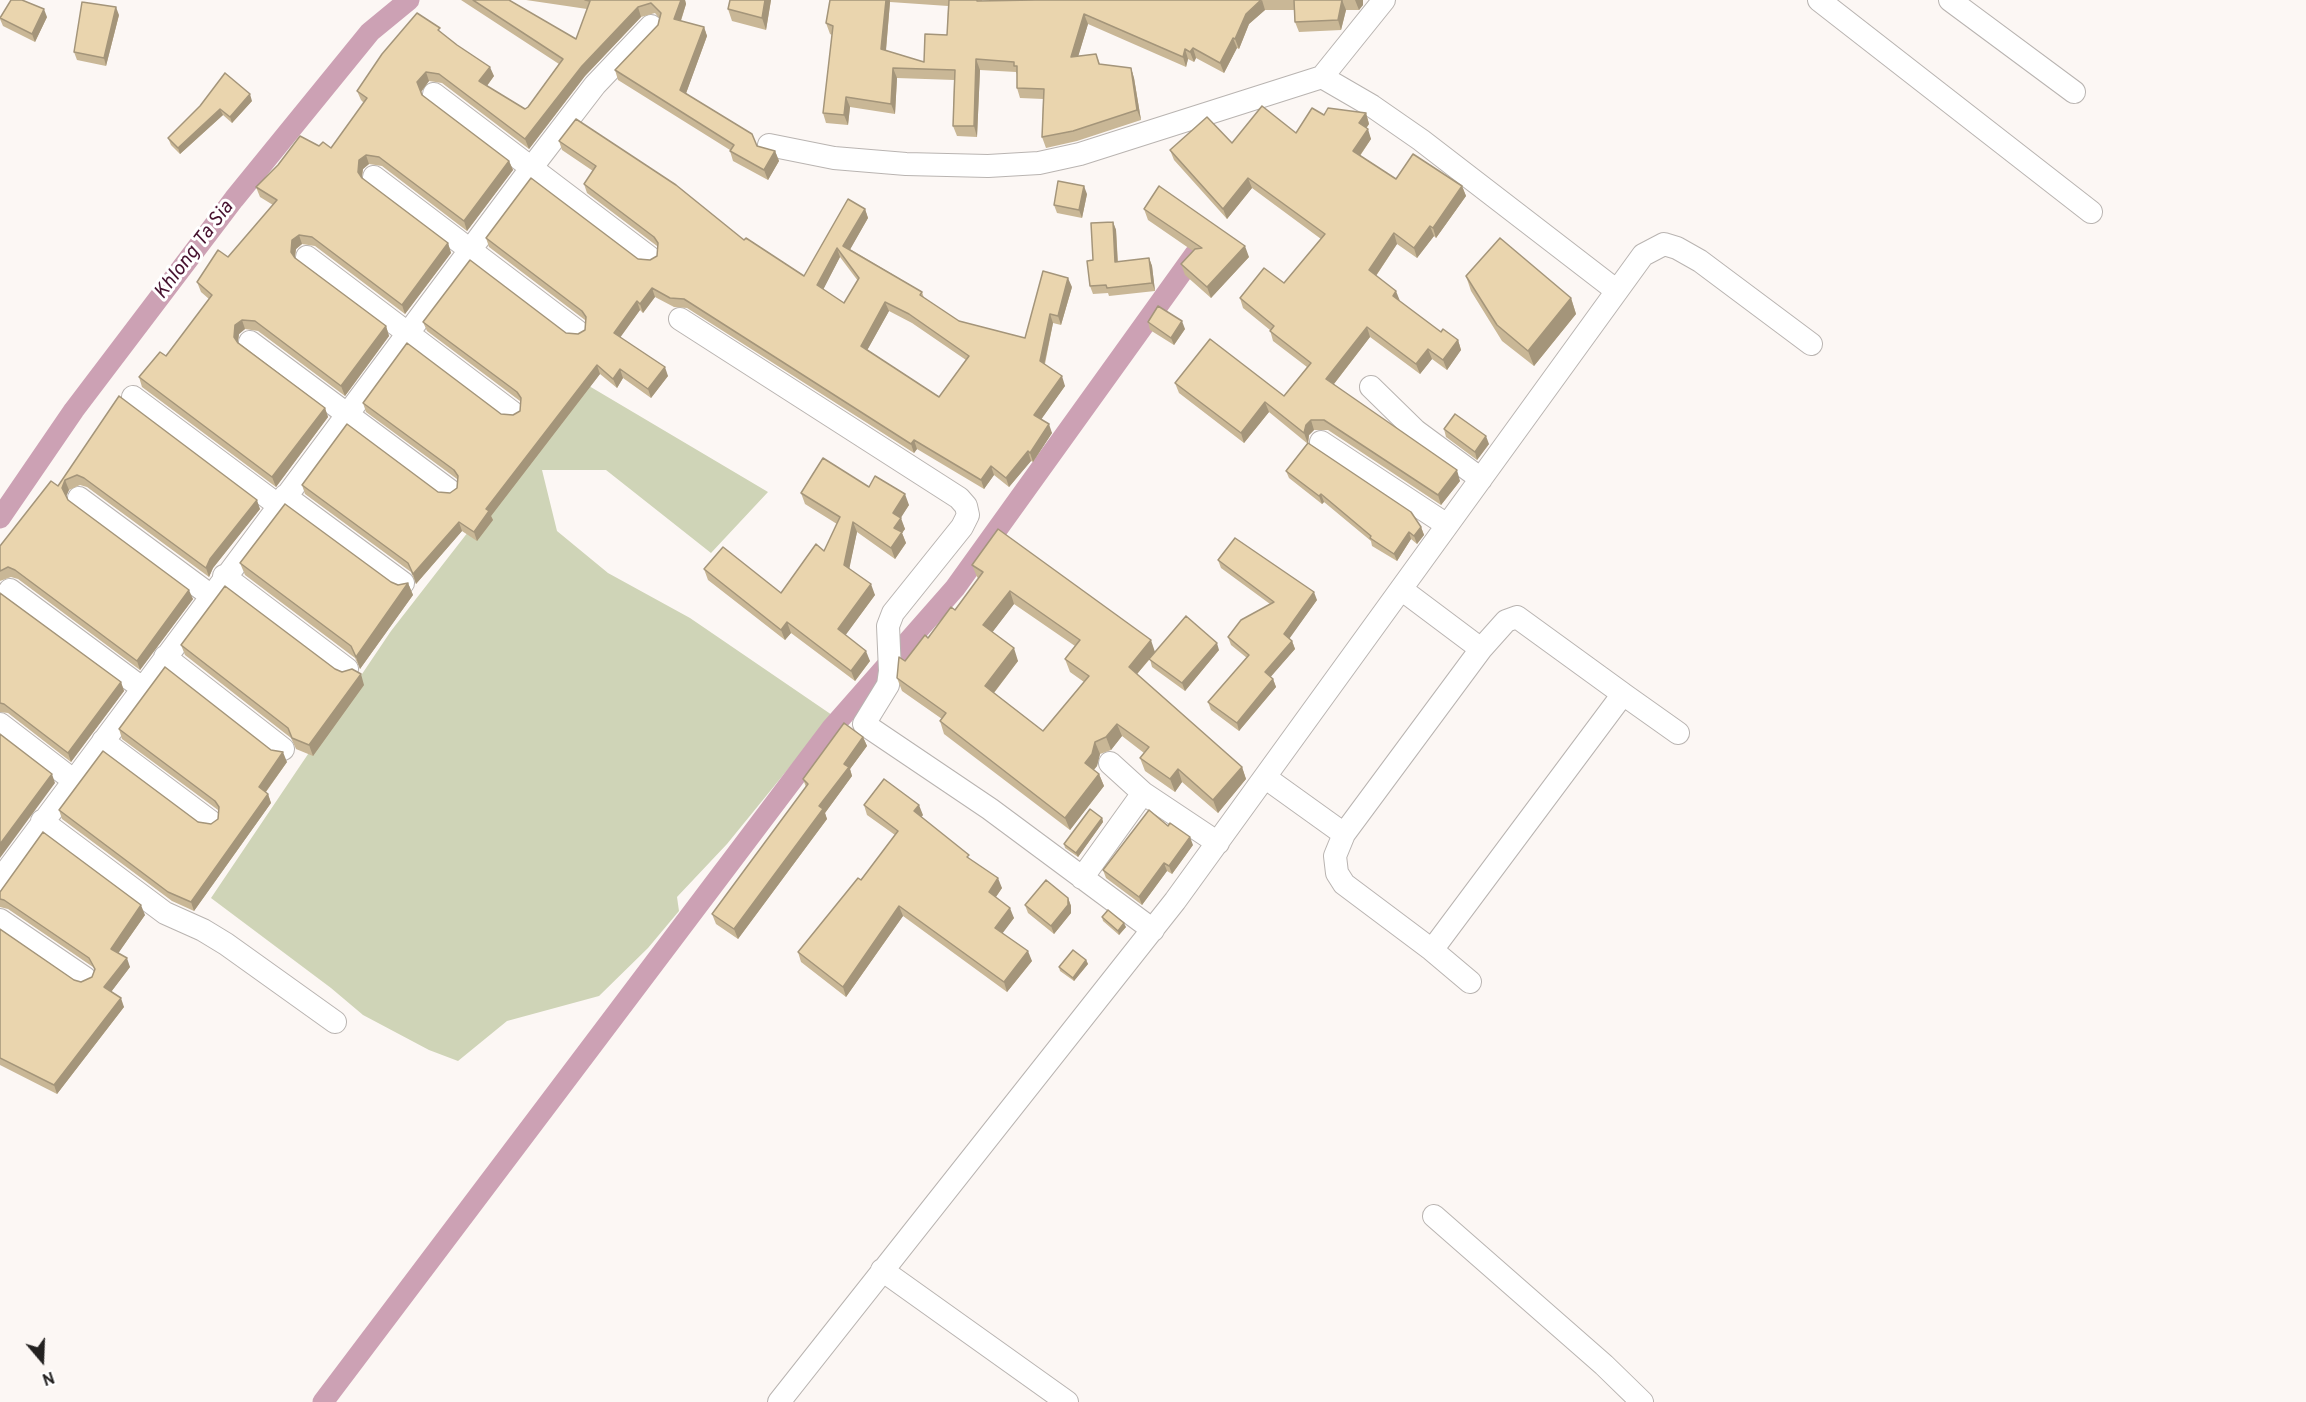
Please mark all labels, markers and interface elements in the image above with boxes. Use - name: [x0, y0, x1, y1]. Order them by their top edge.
- water label: Khlong Ta Sia: [150, 197, 240, 305]
- north arrow: [12, 1330, 72, 1390]
- text: N: [39, 1366, 57, 1388]

